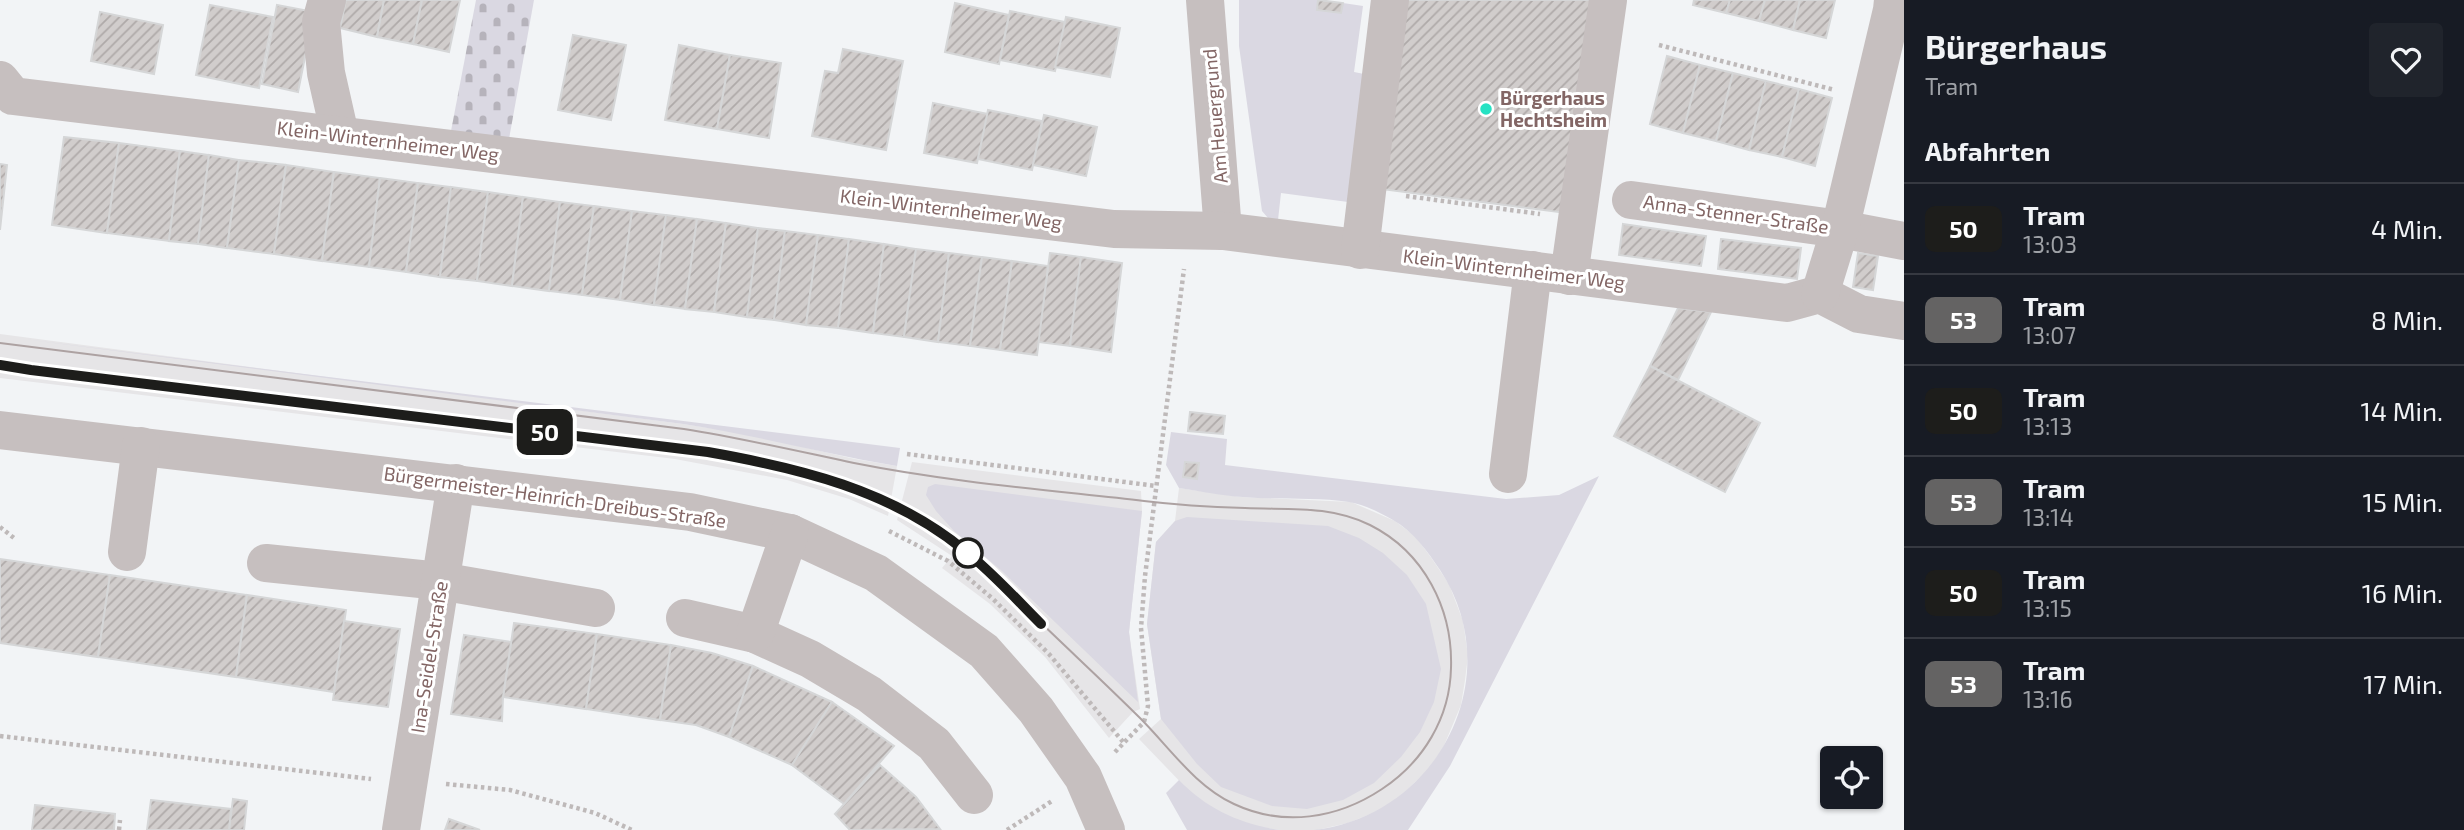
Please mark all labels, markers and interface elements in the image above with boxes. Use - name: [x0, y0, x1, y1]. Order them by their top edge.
- button: heart: [2369, 23, 2443, 97]
- text: Bürgerhaus: [1925, 26, 2107, 66]
- street label: Am Heuergrund: [1197, 48, 1232, 184]
- text: Tram: [1925, 72, 1978, 100]
- place label: Bürgerhaus Hechtsheim: [1500, 86, 1607, 131]
- marker: Bürgerhaus Hechtsheim: [1478, 101, 1494, 117]
- street label: Klein-Winternheimer Weg: [276, 115, 501, 166]
- text: Abfahrten: [1925, 135, 2050, 166]
- street label: Klein-Winternheimer Weg: [839, 183, 1064, 234]
- street label: Anna-Stenner-Straße: [1642, 189, 1830, 238]
- text: Tram: [2023, 199, 2085, 230]
- text: 4 Min.: [2371, 213, 2443, 244]
- text: 50: [1949, 214, 1978, 243]
- text: 13:03: [2023, 230, 2077, 258]
- street label: Klein-Winternheimer Weg: [1402, 243, 1627, 294]
- text: Tram: [2023, 290, 2085, 321]
- text: 8 Min.: [2371, 304, 2443, 335]
- text: 53: [1950, 305, 1977, 334]
- text: 13:07: [2023, 321, 2076, 349]
- text: Tram: [2023, 381, 2085, 412]
- text: 14 Min.: [2361, 395, 2443, 426]
- text: 50: [1949, 396, 1978, 425]
- line badge: 50: [514, 409, 576, 455]
- text: 13:13: [2023, 412, 2072, 440]
- text: 50: [531, 417, 559, 446]
- street label: Bürgermeister-Heinrich-Dreibus-Straße: [382, 461, 728, 532]
- text: Tram: [2023, 472, 2085, 503]
- text: 15 Min.: [2363, 486, 2443, 517]
- text: 53: [1950, 487, 1977, 516]
- text: 13:14: [2023, 503, 2074, 531]
- unlabelled marker: [953, 538, 983, 568]
- text: Tram: [2023, 563, 2085, 594]
- text: 16 Min.: [2362, 577, 2443, 608]
- text: 50: [1949, 578, 1978, 607]
- street label: Ina-Seidel-Straße: [405, 579, 452, 735]
- text: 13:15: [2023, 594, 2072, 622]
- text: Tram: [2023, 654, 2085, 685]
- text: 17 Min.: [2363, 668, 2443, 699]
- text: 53: [1950, 669, 1977, 698]
- text: 13:16: [2023, 685, 2073, 713]
- map controls: [1820, 746, 1883, 809]
- button: locate: [1820, 746, 1883, 809]

